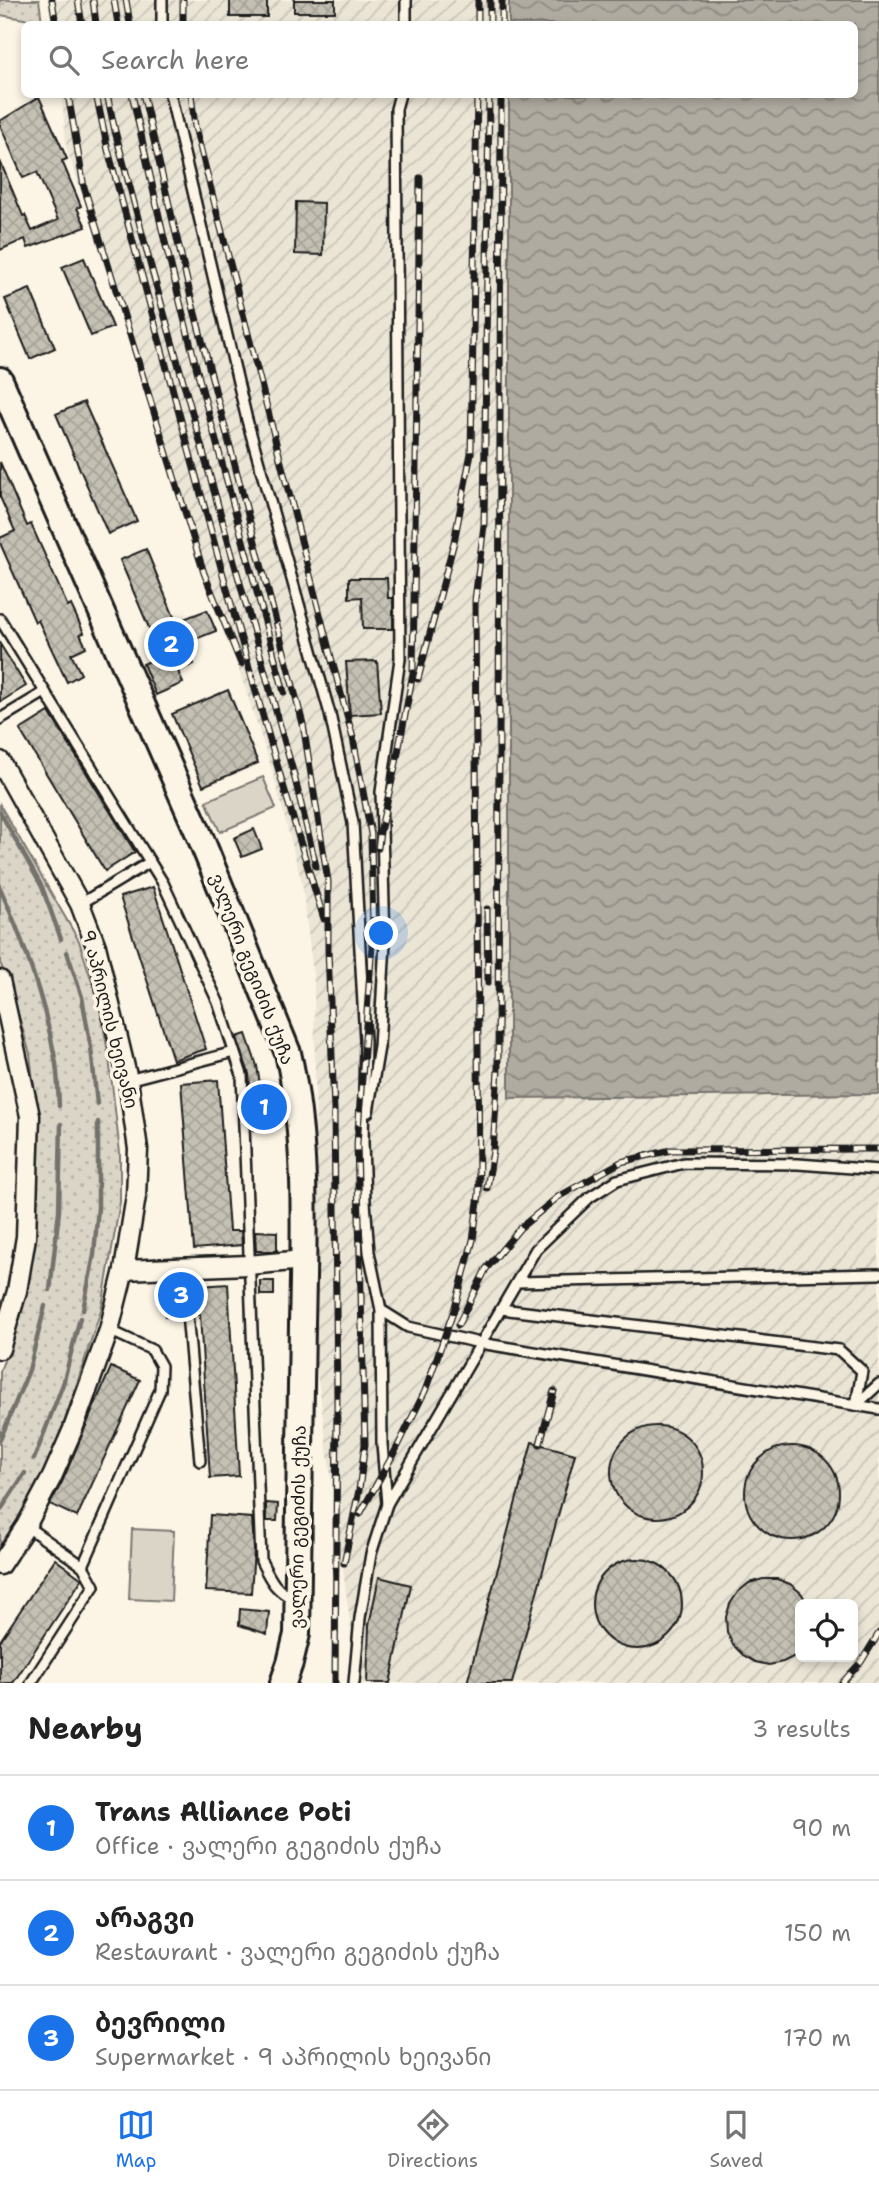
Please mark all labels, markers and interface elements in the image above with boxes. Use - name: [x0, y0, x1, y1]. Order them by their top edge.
- search box: [21, 21, 858, 98]
- icon: search: [45, 41, 83, 79]
- text: Search here: [101, 42, 250, 77]
- pin: 2: [148, 618, 194, 670]
- street label: ვალერი გეგიძის ქუჩა: [204, 870, 300, 1068]
- your location: [364, 916, 398, 950]
- street label: 9 აპრილის ხეივანი: [76, 927, 144, 1111]
- pin: 1: [241, 1081, 287, 1133]
- pin: 3: [158, 1269, 204, 1321]
- street label: ვალერი გეგიძის ქუჩა: [284, 1425, 312, 1629]
- map controls: [795, 1599, 858, 1662]
- button: locate: [795, 1599, 858, 1662]
- text: Nearby: [28, 1708, 143, 1749]
- text: 3 results: [752, 1714, 851, 1744]
- text: Trans Alliance Poti: [95, 1794, 351, 1829]
- text: 1: [46, 1813, 56, 1843]
- text: 90 m: [791, 1813, 851, 1843]
- text: Office · ვალერი გეგიძის ქუჩა: [95, 1831, 442, 1861]
- text: არაგვი: [95, 1900, 195, 1935]
- text: 2: [43, 1918, 59, 1948]
- text: 150 m: [784, 1918, 851, 1948]
- text: Restaurant · ვალერი გეგიძის ქუჩა: [95, 1937, 500, 1967]
- text: ბევრილი: [95, 2005, 226, 2040]
- text: 3: [43, 2023, 59, 2053]
- text: 170 m: [783, 2023, 851, 2053]
- text: Supermarket · 9 აპრილის ხეივანი: [95, 2042, 492, 2072]
- tab: Map: [116, 2106, 156, 2173]
- tab: Directions: [388, 2106, 478, 2173]
- tab: Saved: [709, 2106, 763, 2173]

